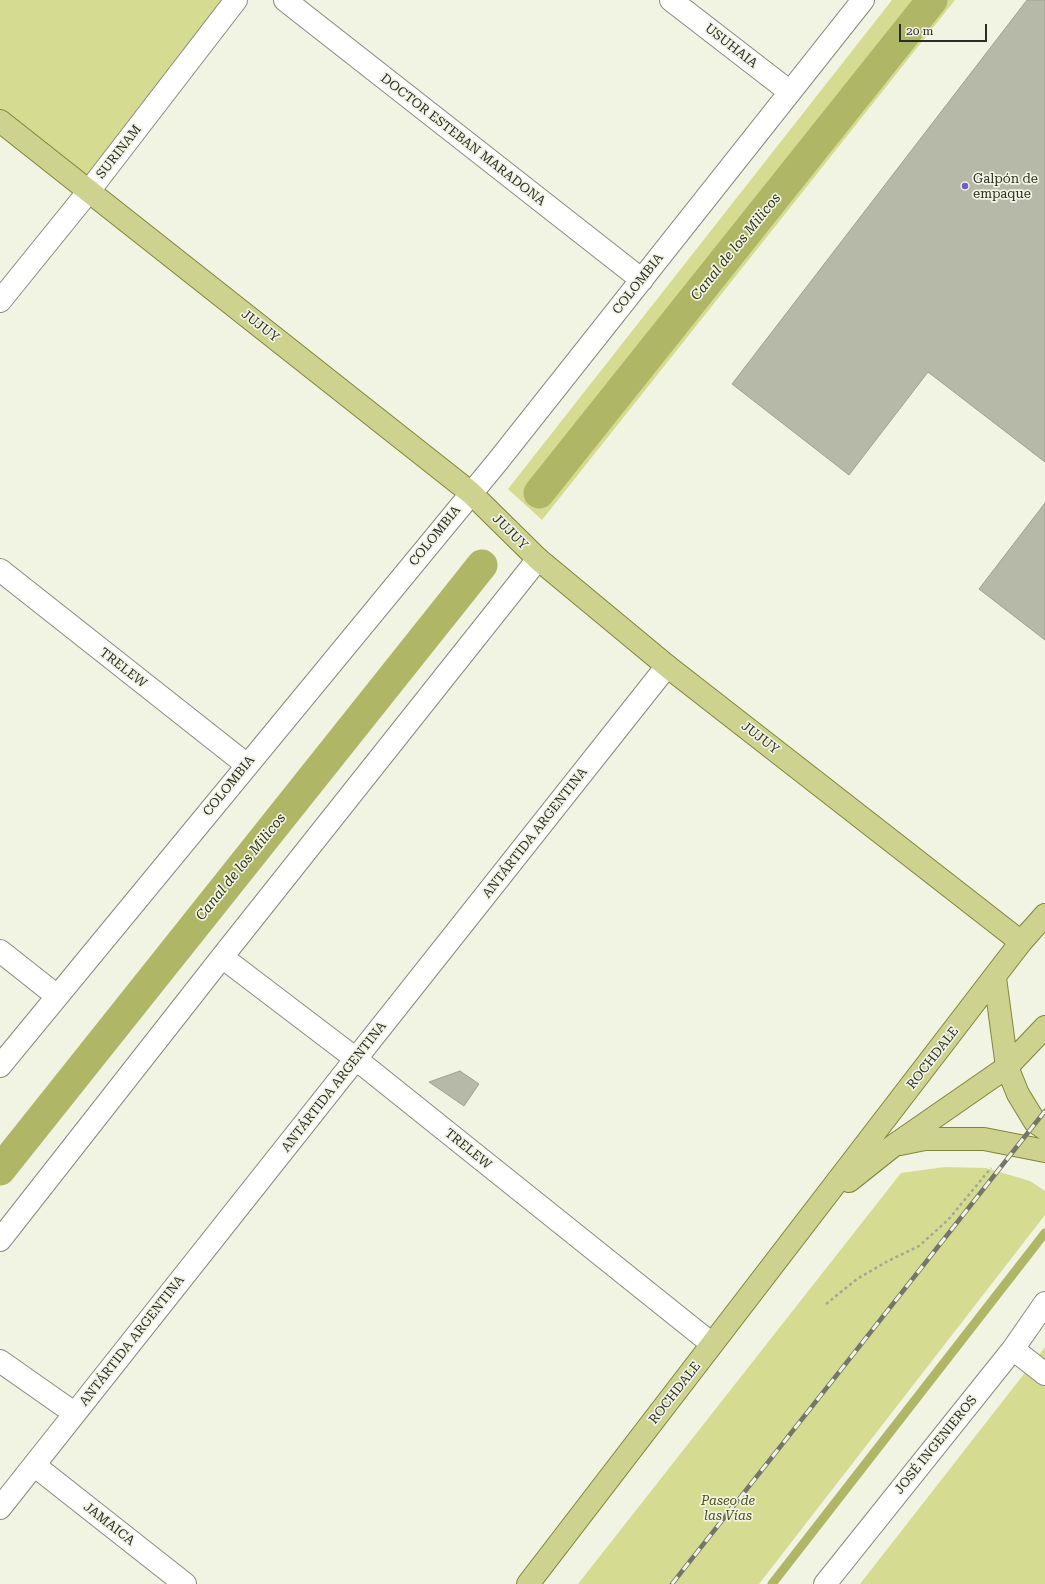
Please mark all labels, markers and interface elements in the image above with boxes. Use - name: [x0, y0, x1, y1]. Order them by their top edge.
- scale bar: [901, 16, 989, 42]
- street label: USUHAIA: [702, 21, 760, 71]
- text: 20 m: [906, 24, 933, 38]
- street label: DOCTOR ESTEBAN MARADONA: [377, 71, 549, 209]
- street label: SURINAM: [93, 122, 145, 182]
- place label: Galpón de empaque: [973, 171, 1038, 202]
- marker: Galpón de empaque: [960, 181, 970, 191]
- water label: Canal de los Milicos: [688, 190, 784, 304]
- street label: COLOMBIA: [609, 250, 667, 318]
- street label: JUJUY: [238, 306, 282, 346]
- street label: COLOMBIA: [406, 503, 464, 569]
- street label: JUJUY: [489, 511, 531, 553]
- street label: TRELEW: [96, 645, 150, 691]
- street label: JUJUY: [738, 718, 782, 758]
- street label: COLOMBIA: [200, 753, 258, 819]
- street label: ANTÁRTIDA ARGENTINA: [479, 765, 591, 901]
- water label: Canal de los Milicos: [193, 810, 289, 924]
- street label: ANTÁRTIDA ARGENTINA: [278, 1019, 390, 1155]
- street label: ROCHDALE: [904, 1024, 962, 1092]
- street label: TRELEW: [442, 1125, 494, 1173]
- street label: ANTÁRTIDA ARGENTINA: [76, 1273, 188, 1409]
- street label: ROCHDALE: [646, 1359, 704, 1427]
- street label: JOSÉ INGENIEROS: [892, 1393, 980, 1497]
- park label: Paseo de las Vías: [701, 1493, 755, 1524]
- street label: JAMAICA: [80, 1499, 138, 1549]

